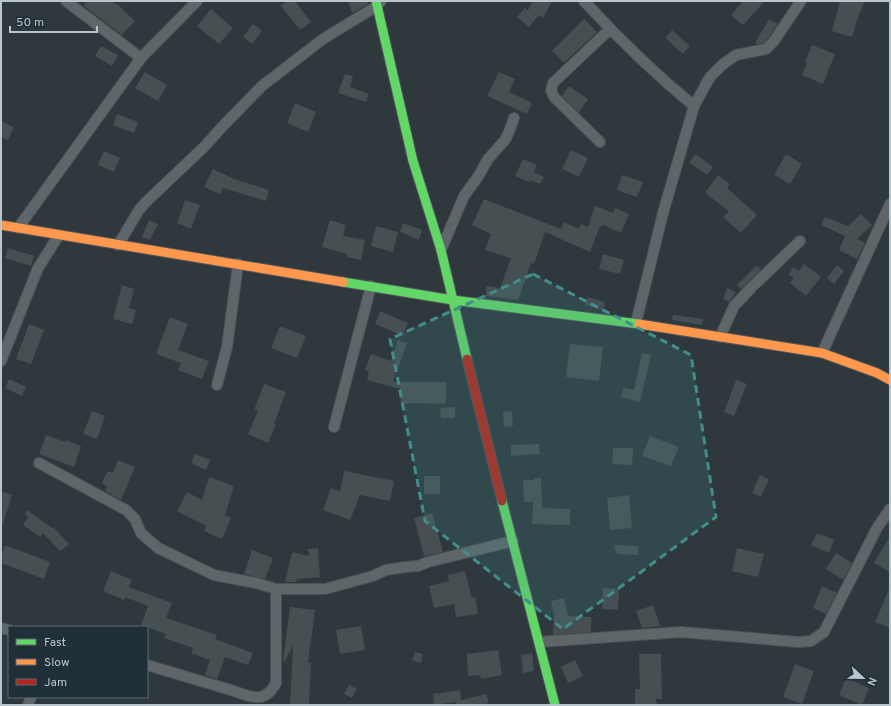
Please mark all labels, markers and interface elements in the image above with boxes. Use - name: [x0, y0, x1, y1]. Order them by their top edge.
- scale bar: [10, 8, 97, 34]
- text: 50 m: [16, 15, 44, 31]
- legend: [8, 626, 148, 698]
- text: Fast: [44, 635, 66, 651]
- text: Slow: [44, 655, 70, 671]
- north arrow: [843, 658, 883, 698]
- text: Jam: [44, 675, 67, 691]
- text: N: [863, 675, 879, 688]

